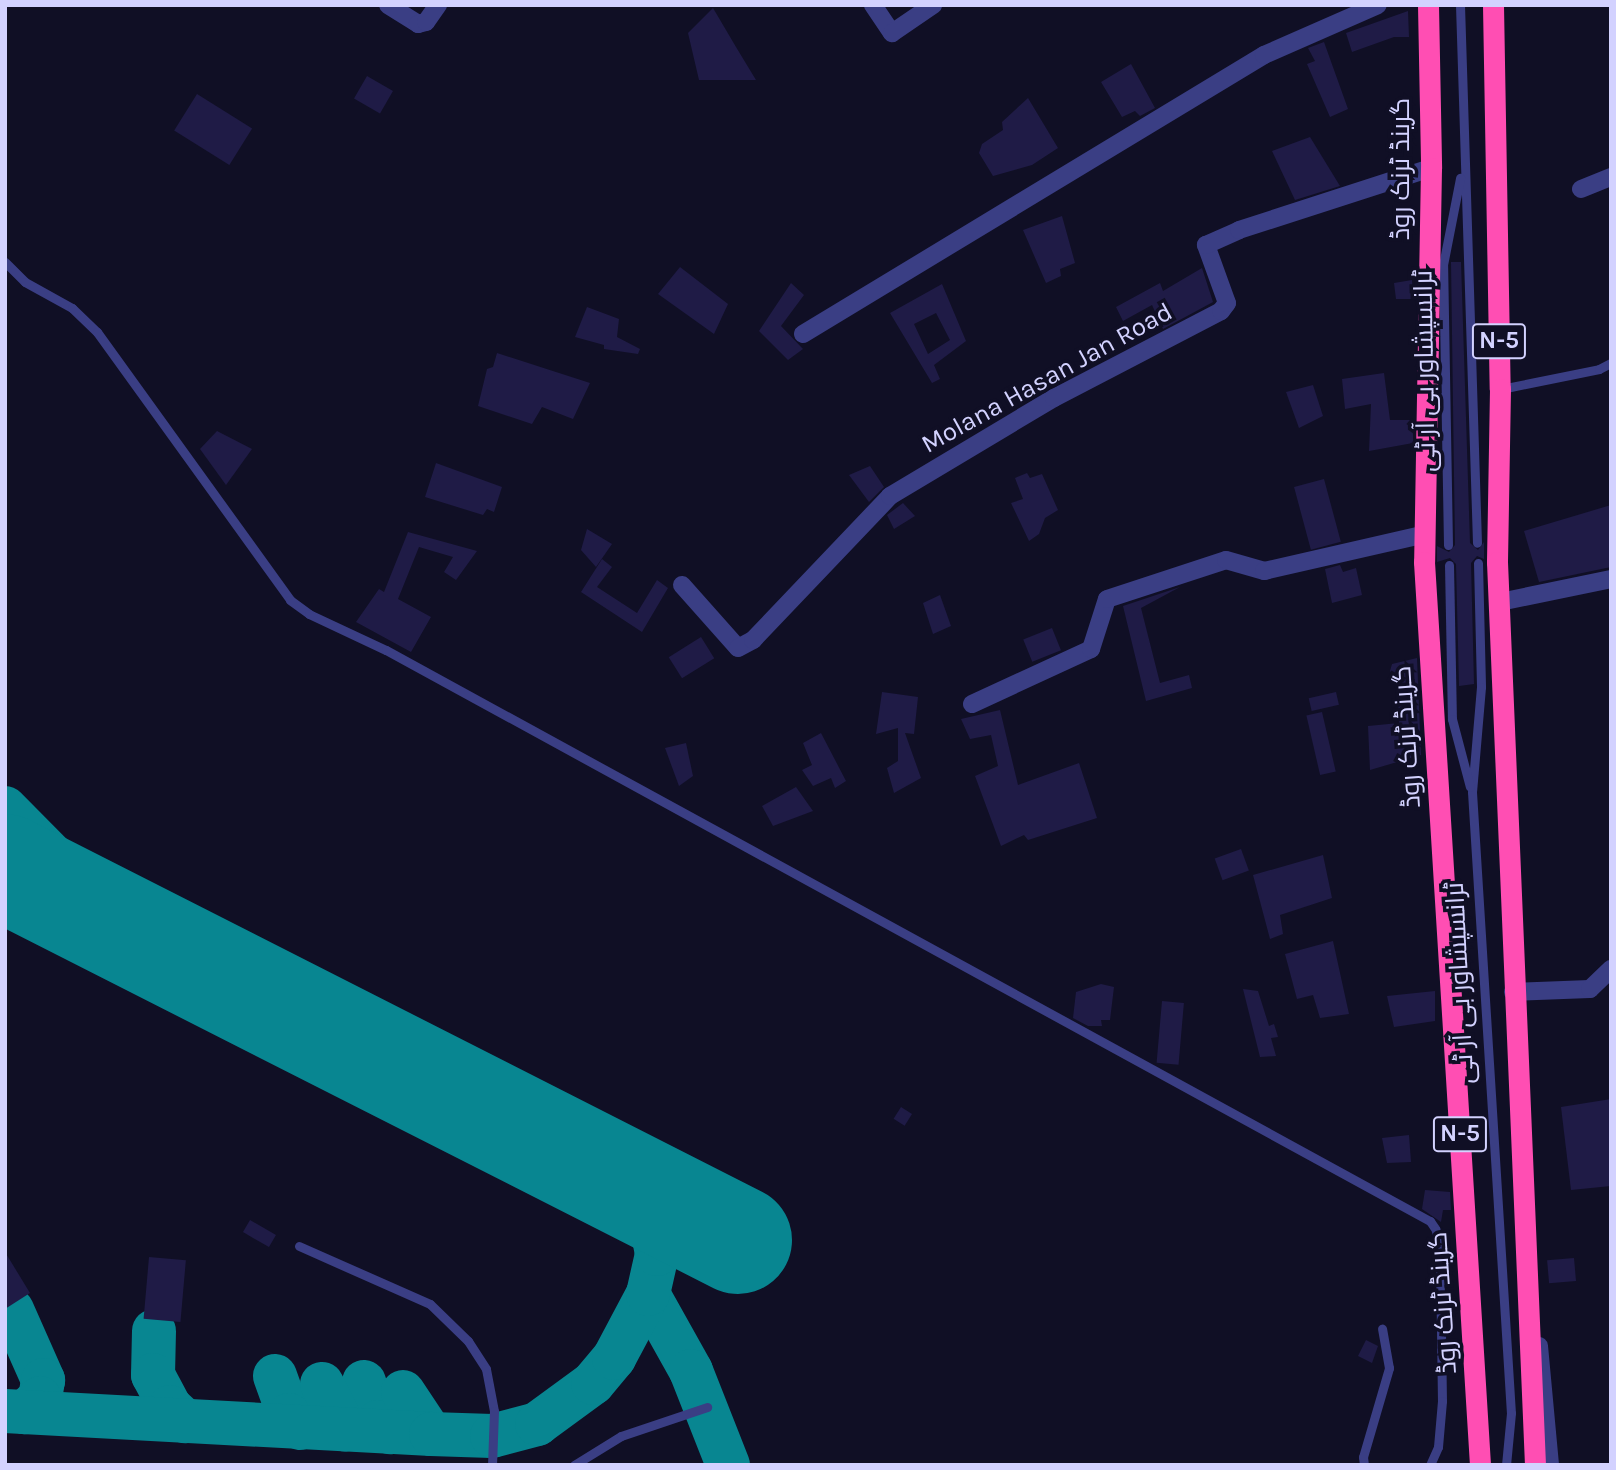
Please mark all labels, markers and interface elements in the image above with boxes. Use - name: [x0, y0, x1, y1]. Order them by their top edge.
- street label: گرینڈ ٹرنک روڈ: [1385, 98, 1417, 240]
- street label: ٹرانسپشاور بی آر ٹی: [1408, 270, 1442, 472]
- street label: Molana Hasan Jan Road: [916, 296, 1178, 460]
- road number: N-5: [1471, 320, 1527, 362]
- street label: گرینڈ ٹرنک روڈ: [1386, 665, 1428, 809]
- street label: ٹرانسپشاور بی آر ٹی: [1439, 881, 1481, 1085]
- road number: N-5: [1432, 1114, 1488, 1154]
- street label: گرینڈ ٹرنک روڈ: [1422, 1231, 1464, 1375]

